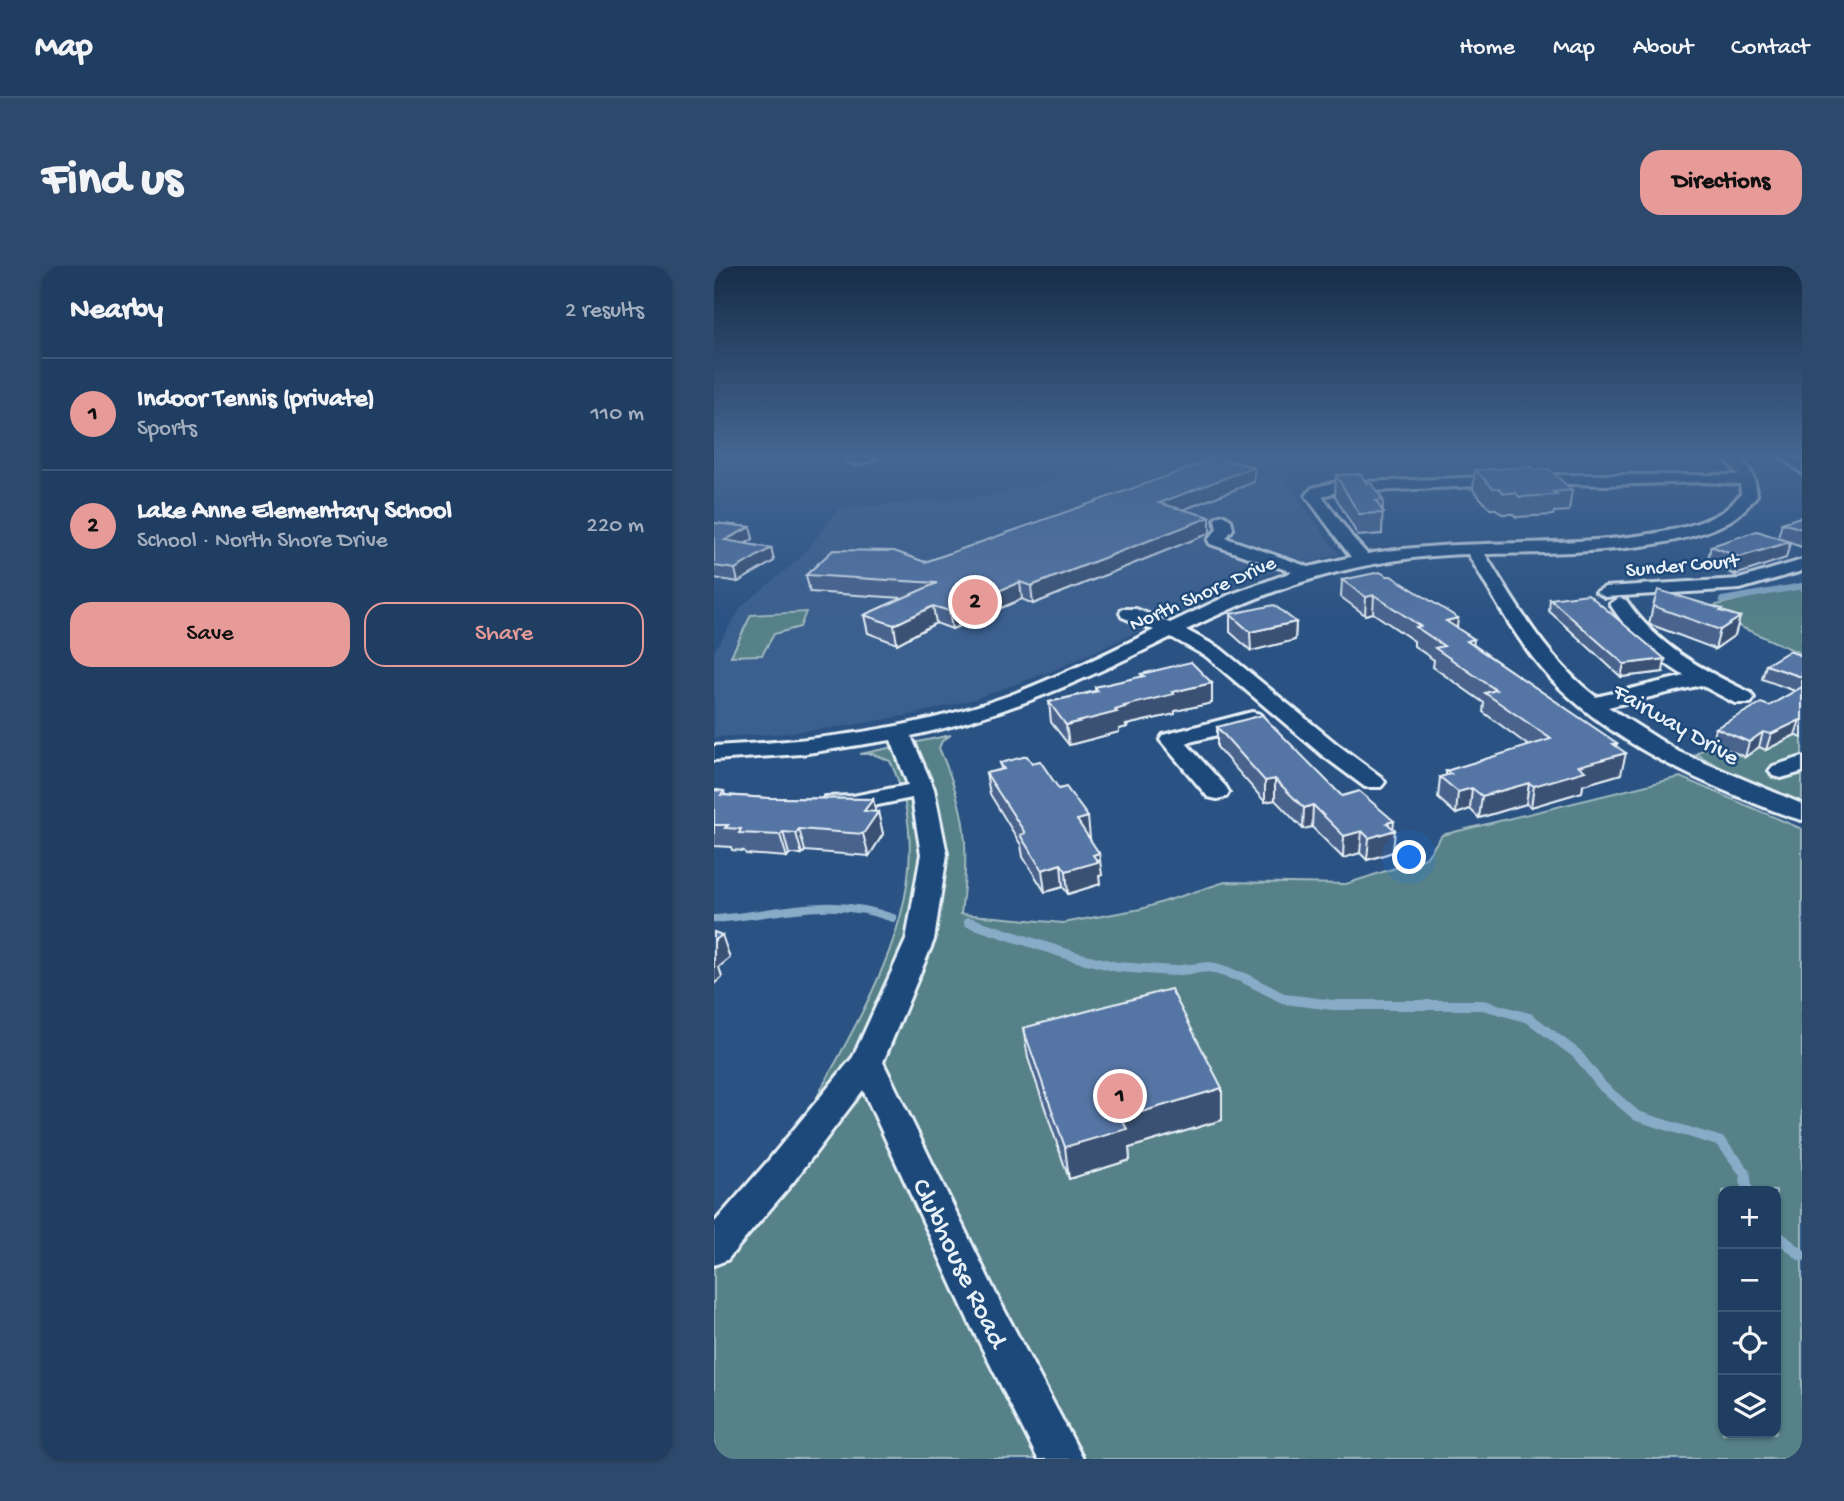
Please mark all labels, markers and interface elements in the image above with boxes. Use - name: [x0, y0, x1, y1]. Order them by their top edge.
- text: Map: [35, 29, 92, 67]
- text: Home: [1459, 34, 1515, 63]
- text: Map: [1553, 34, 1595, 63]
- text: About: [1633, 34, 1693, 63]
- text: Contact: [1731, 34, 1809, 63]
- button: Directions: [1640, 150, 1802, 215]
- text: Find us: [42, 153, 182, 211]
- text: Nearby: [70, 294, 163, 329]
- text: 2 results: [565, 298, 644, 325]
- text: Indoor Tennis (private): [137, 385, 375, 416]
- text: 1: [88, 401, 98, 428]
- text: 110 m: [591, 401, 644, 428]
- text: Sports: [137, 416, 197, 443]
- text: Lake Anne Elementary School: [137, 497, 452, 528]
- text: 2: [87, 513, 99, 540]
- text: 220 m: [587, 513, 644, 540]
- text: School · North Shore Drive: [137, 528, 388, 555]
- street label: Sunder Court: [1625, 550, 1742, 585]
- street label: North Shore Drive: [1126, 551, 1282, 639]
- pin: 2: [952, 576, 998, 628]
- button: Save: [70, 602, 350, 667]
- button: Share: [364, 602, 644, 667]
- street label: Fairway Drive: [1606, 678, 1744, 774]
- your location: [1392, 840, 1426, 874]
- pin: 1: [1097, 1070, 1143, 1122]
- street label: Clubhouse Road: [903, 1174, 1014, 1356]
- map controls: [1718, 1186, 1781, 1438]
- button: +: [1718, 1186, 1781, 1249]
- button: −: [1718, 1249, 1781, 1312]
- button: locate: [1718, 1312, 1781, 1375]
- button: layers: [1718, 1375, 1781, 1438]

